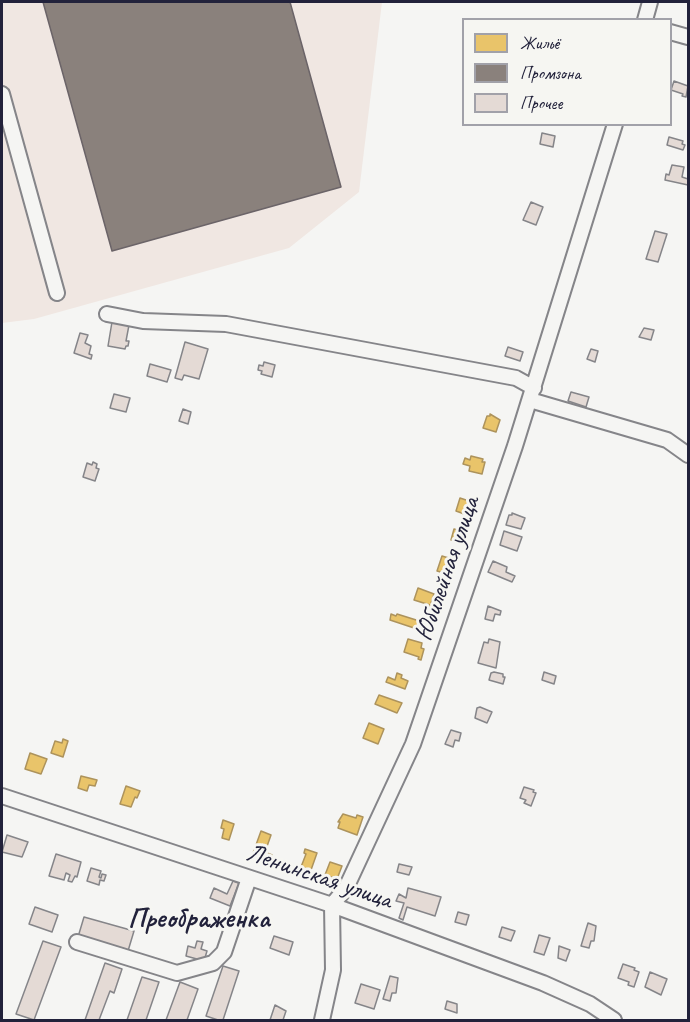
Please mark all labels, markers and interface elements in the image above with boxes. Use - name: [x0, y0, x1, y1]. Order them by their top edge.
- legend: [462, 18, 672, 126]
- text: Жильё: [520, 32, 559, 54]
- text: Промзона: [520, 62, 581, 84]
- text: Прочее: [520, 92, 562, 114]
- street label: Юбилейная улица: [409, 493, 487, 645]
- street label: Ленинская улица: [242, 838, 396, 916]
- district label: Преображенка: [128, 903, 270, 937]

